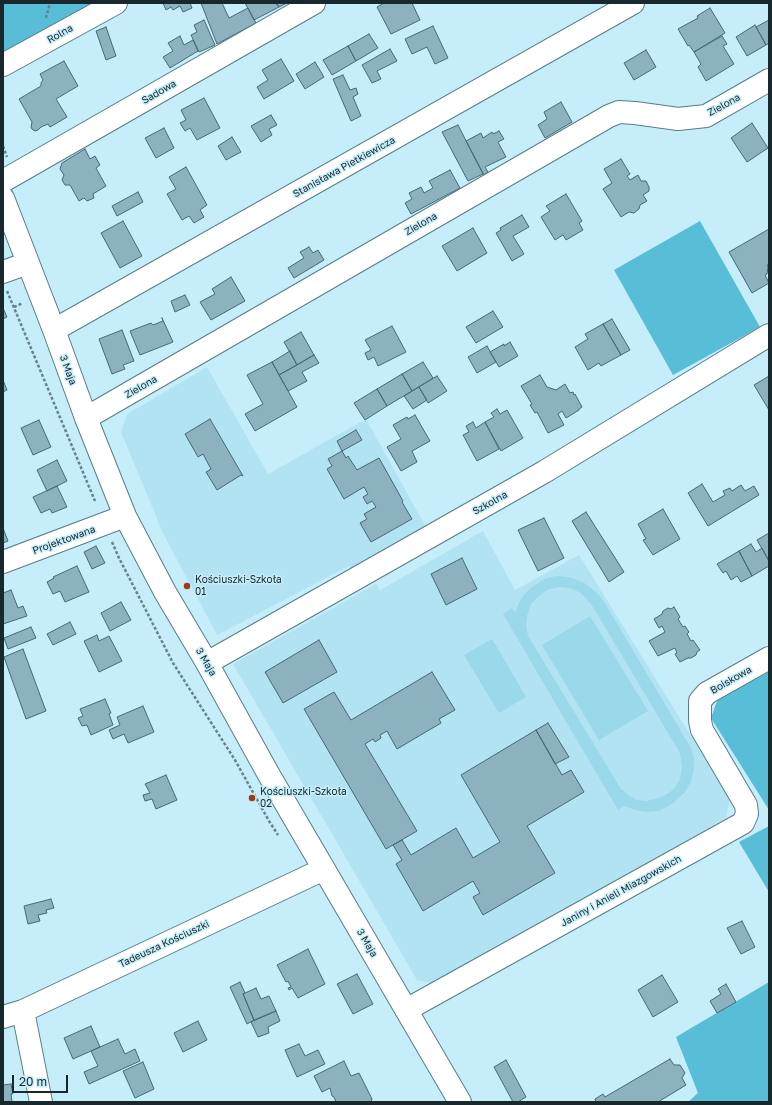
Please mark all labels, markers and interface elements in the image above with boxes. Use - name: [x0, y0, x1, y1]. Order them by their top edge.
- street label: Rolna: [45, 22, 75, 46]
- street label: Sadowa: [140, 77, 178, 107]
- street label: Zielona: [706, 91, 742, 119]
- street label: Stanisława Pietkiewicza: [291, 134, 397, 200]
- street label: Zielona: [403, 210, 439, 238]
- street label: 3 Maja: [57, 353, 79, 387]
- street label: Zielona: [123, 373, 159, 401]
- street label: Szkolna: [471, 489, 509, 517]
- street label: Projektowana: [31, 523, 97, 557]
- place label: Kościuszki-Szkoła 01: [195, 574, 282, 598]
- marker: Kościuszki-Szkoła 01: [182, 581, 192, 591]
- street label: 3 Maja: [193, 646, 219, 678]
- street label: Boiskowa: [708, 663, 754, 697]
- place label: Kościuszki-Szkoła 02: [260, 786, 347, 810]
- marker: Kościuszki-Szkoła 02: [247, 793, 257, 803]
- street label: Janiny i Anieli Miazgowskich: [558, 853, 684, 929]
- street label: Tadeusza Kościuszki: [117, 918, 211, 970]
- street label: 3 Maja: [354, 927, 380, 959]
- scale bar: [14, 1067, 70, 1093]
- text: 20 m: [19, 1074, 47, 1089]

